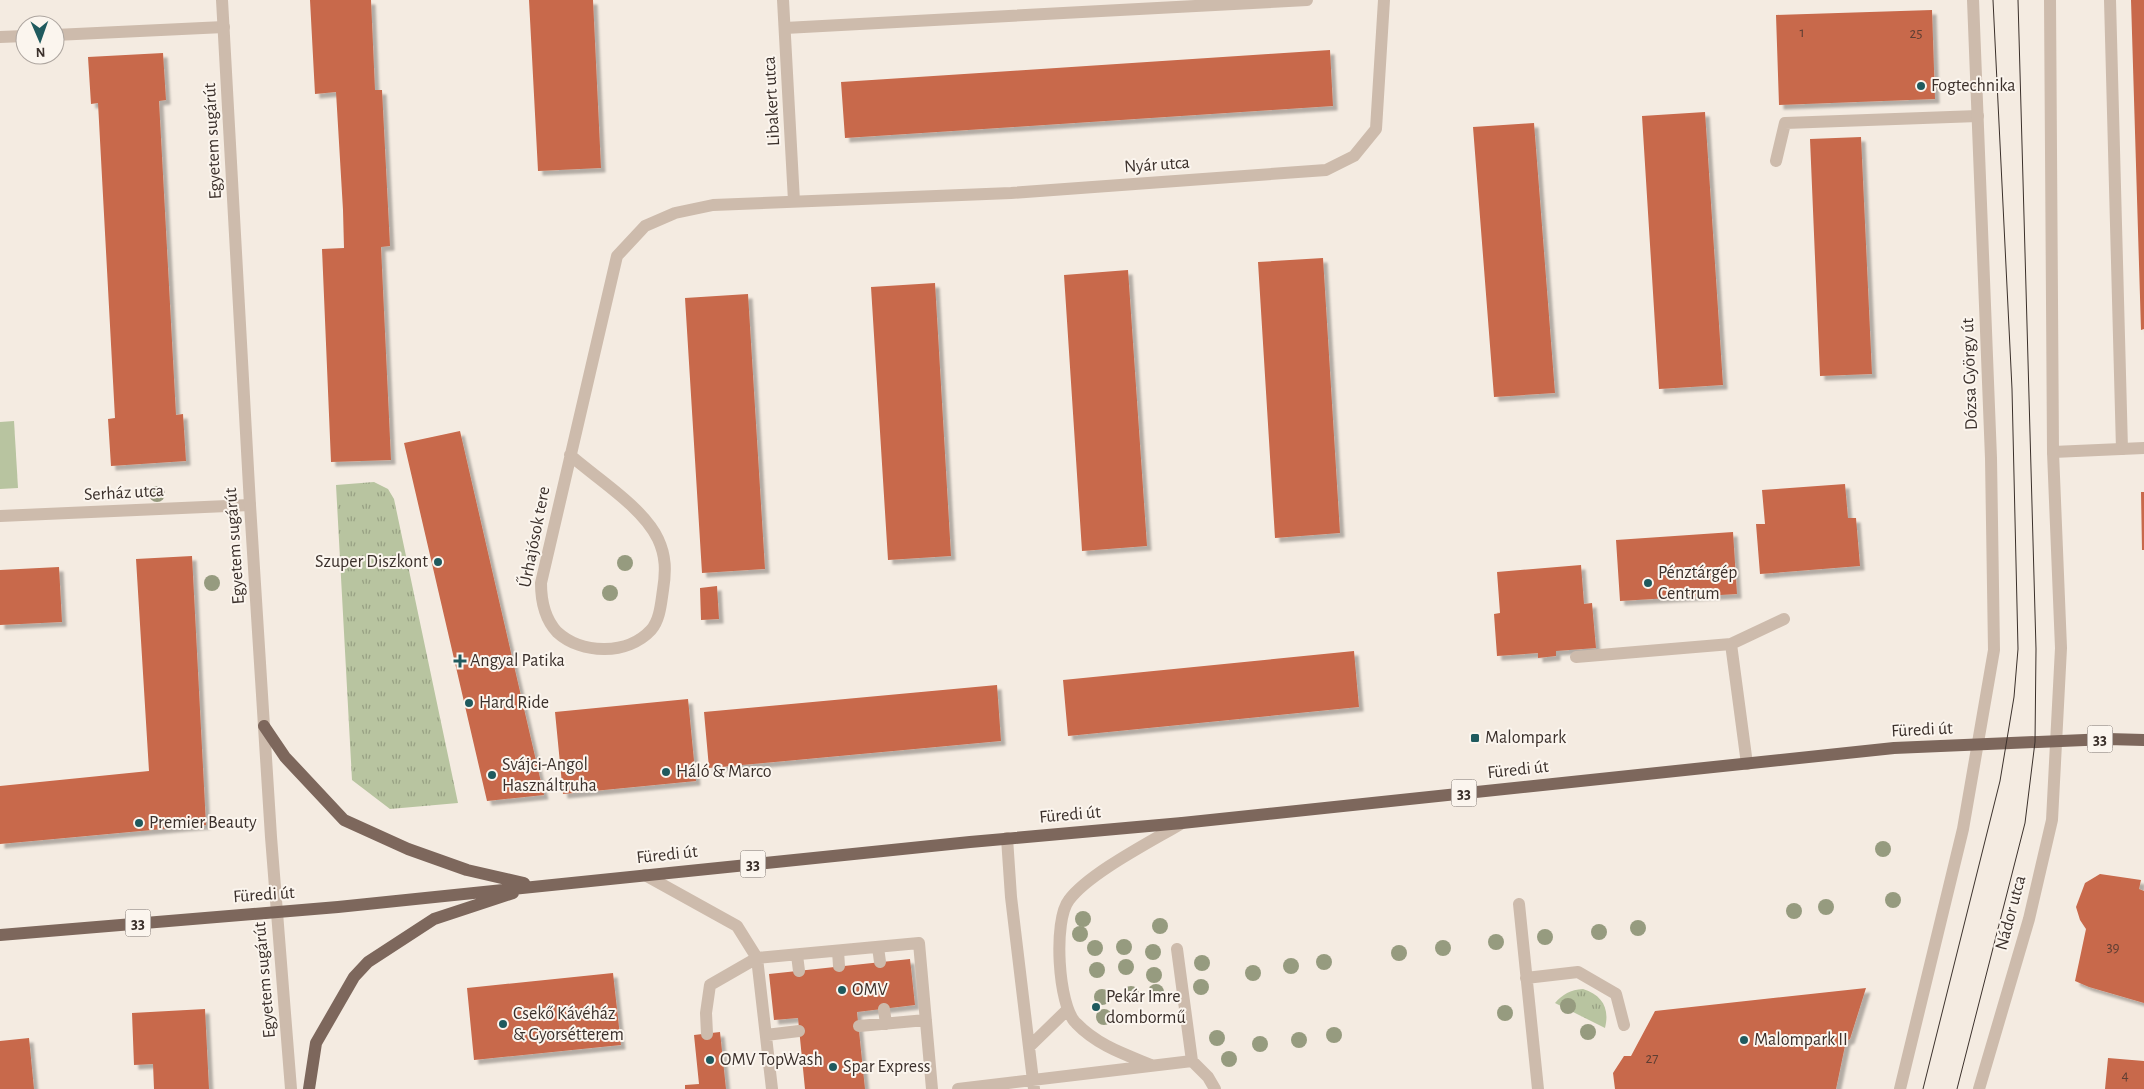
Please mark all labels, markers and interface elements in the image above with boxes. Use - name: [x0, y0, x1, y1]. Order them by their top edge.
- north arrow: [15, 15, 65, 65]
- house number: 1: [1799, 25, 1805, 40]
- house number: 25: [1909, 26, 1923, 41]
- text: N: [35, 45, 46, 59]
- street label: Libakert utca: [761, 56, 783, 146]
- place label: Fogtechnika: [1931, 77, 2015, 95]
- marker: Fogtechnika: [1915, 80, 1927, 92]
- street label: Egyetem sugárút: [201, 82, 225, 200]
- street label: Nyár utca: [1124, 154, 1190, 176]
- street label: Dózsa György út: [1959, 317, 1981, 430]
- street label: Serház utca: [84, 482, 164, 504]
- street label: Űrhajósok tere: [513, 484, 554, 589]
- street label: Egyetem sugárút: [222, 487, 248, 605]
- place label: Szuper Diszkont: [315, 553, 428, 571]
- marker: Szuper Diszkont: [432, 556, 444, 568]
- place label: Pénztárgép Centrum: [1658, 564, 1738, 603]
- marker: Pénztárgép Centrum: [1642, 577, 1654, 589]
- place label: Angyal Patika: [470, 652, 565, 670]
- marker: Angyal Patika: [454, 655, 466, 667]
- place label: Hard Ride: [479, 694, 549, 712]
- marker: Hard Ride: [463, 697, 475, 709]
- street label: Füredi út: [1891, 719, 1953, 741]
- road number: 33: [2088, 726, 2112, 752]
- place label: Malompark: [1485, 729, 1567, 747]
- marker: Malompark: [1469, 732, 1481, 744]
- place label: Svájci-Angol Használtruha: [502, 756, 597, 795]
- street label: Füredi út: [1486, 758, 1550, 782]
- place label: Háló & Marco: [676, 763, 772, 781]
- marker: Háló & Marco: [660, 766, 672, 778]
- marker: Svájci-Angol Használtruha: [486, 769, 498, 781]
- road number: 33: [1452, 780, 1476, 806]
- street label: Füredi út: [1039, 803, 1102, 827]
- place label: Premier Beauty: [149, 814, 257, 832]
- marker: Premier Beauty: [133, 817, 145, 829]
- street label: Füredi út: [635, 843, 699, 867]
- road number: 33: [740, 851, 766, 878]
- street label: Nádor utca: [1992, 874, 2030, 952]
- street label: Füredi út: [233, 884, 296, 906]
- road number: 33: [126, 910, 150, 936]
- street label: Egyetem sugárút: [251, 921, 279, 1039]
- house number: 39: [2106, 940, 2120, 955]
- place label: OMV: [852, 981, 888, 999]
- marker: OMV: [836, 984, 848, 996]
- place label: Pekár Imre dombormű: [1106, 988, 1186, 1027]
- marker: Pekár Imre dombormű: [1090, 1001, 1102, 1013]
- place label: Csekő Kávéház & Gyorsétterem: [513, 1005, 624, 1044]
- marker: Csekő Kávéház & Gyorsétterem: [497, 1018, 509, 1030]
- place label: Malompark II: [1754, 1031, 1848, 1049]
- marker: Malompark II: [1738, 1034, 1750, 1046]
- place label: OMV TopWash: [720, 1051, 823, 1069]
- house number: 27: [1645, 1051, 1659, 1066]
- marker: OMV TopWash: [704, 1054, 716, 1066]
- place label: Spar Express: [843, 1058, 930, 1076]
- marker: Spar Express: [827, 1061, 839, 1073]
- house number: 4: [2121, 1068, 2129, 1083]

